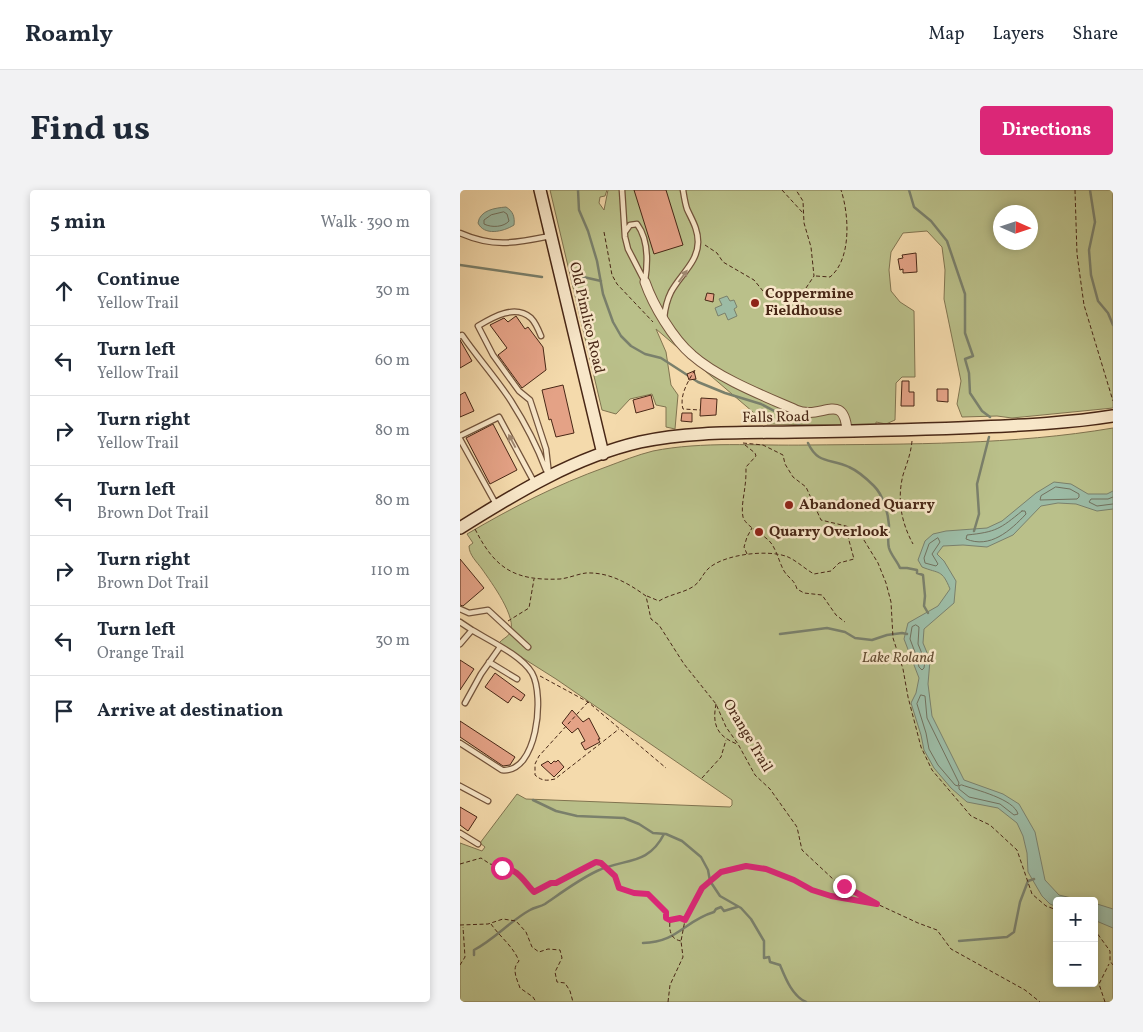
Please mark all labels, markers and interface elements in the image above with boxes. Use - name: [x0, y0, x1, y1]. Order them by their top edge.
- text: Roamly: [25, 18, 113, 52]
- text: Map: [928, 22, 964, 47]
- text: Layers: [992, 22, 1044, 47]
- text: Share: [1072, 22, 1118, 47]
- text: Find us: [30, 106, 150, 154]
- button: Directions: [980, 106, 1113, 155]
- north arrow: [993, 205, 1038, 250]
- text: 5 min: [50, 208, 106, 237]
- text: Walk · 390 m: [321, 212, 410, 234]
- street label: Old Pimlico Road: [563, 260, 609, 376]
- text: Continue: [97, 267, 180, 293]
- one-way arrow: [677, 270, 688, 283]
- icon: ahead: [50, 277, 78, 305]
- text: 30 m: [375, 280, 410, 302]
- place label: Coppermine Fieldhouse: [765, 284, 854, 322]
- text: Yellow Trail: [97, 293, 179, 315]
- marker: Coppermine Fieldhouse: [749, 297, 761, 309]
- text: Turn left: [97, 337, 176, 363]
- icon: left: [50, 347, 78, 375]
- text: 60 m: [375, 350, 410, 372]
- text: Yellow Trail: [97, 363, 179, 385]
- text: Turn right: [97, 407, 190, 433]
- street label: Falls Road: [742, 407, 810, 429]
- icon: right: [50, 417, 78, 445]
- text: 80 m: [375, 420, 410, 442]
- text: Yellow Trail: [97, 433, 179, 455]
- one-way arrow: [508, 433, 516, 448]
- text: Turn left: [97, 477, 176, 503]
- icon: left: [50, 487, 78, 515]
- text: 80 m: [375, 490, 410, 512]
- place label: Abandoned Quarry: [799, 495, 935, 516]
- marker: Abandoned Quarry: [783, 499, 795, 511]
- text: Brown Dot Trail: [97, 503, 209, 525]
- place label: Quarry Overlook: [769, 522, 888, 543]
- marker: Quarry Overlook: [753, 526, 765, 538]
- text: Turn right: [97, 547, 190, 573]
- icon: right: [50, 557, 78, 585]
- text: 110 m: [371, 560, 410, 582]
- text: Brown Dot Trail: [97, 573, 209, 595]
- text: Turn left: [97, 617, 176, 643]
- icon: left: [50, 627, 78, 655]
- text: 30 m: [375, 630, 410, 652]
- text: Orange Trail: [97, 643, 184, 665]
- park label: Lake Roland: [862, 648, 934, 669]
- street label: Orange Trail: [717, 695, 777, 777]
- icon: arrive: [50, 697, 78, 725]
- text: Arrive at destination: [97, 698, 283, 724]
- route start: [491, 857, 514, 880]
- route end: [833, 875, 856, 898]
- map controls: [1053, 897, 1098, 987]
- button: +: [1053, 897, 1098, 942]
- button: −: [1053, 942, 1098, 987]

